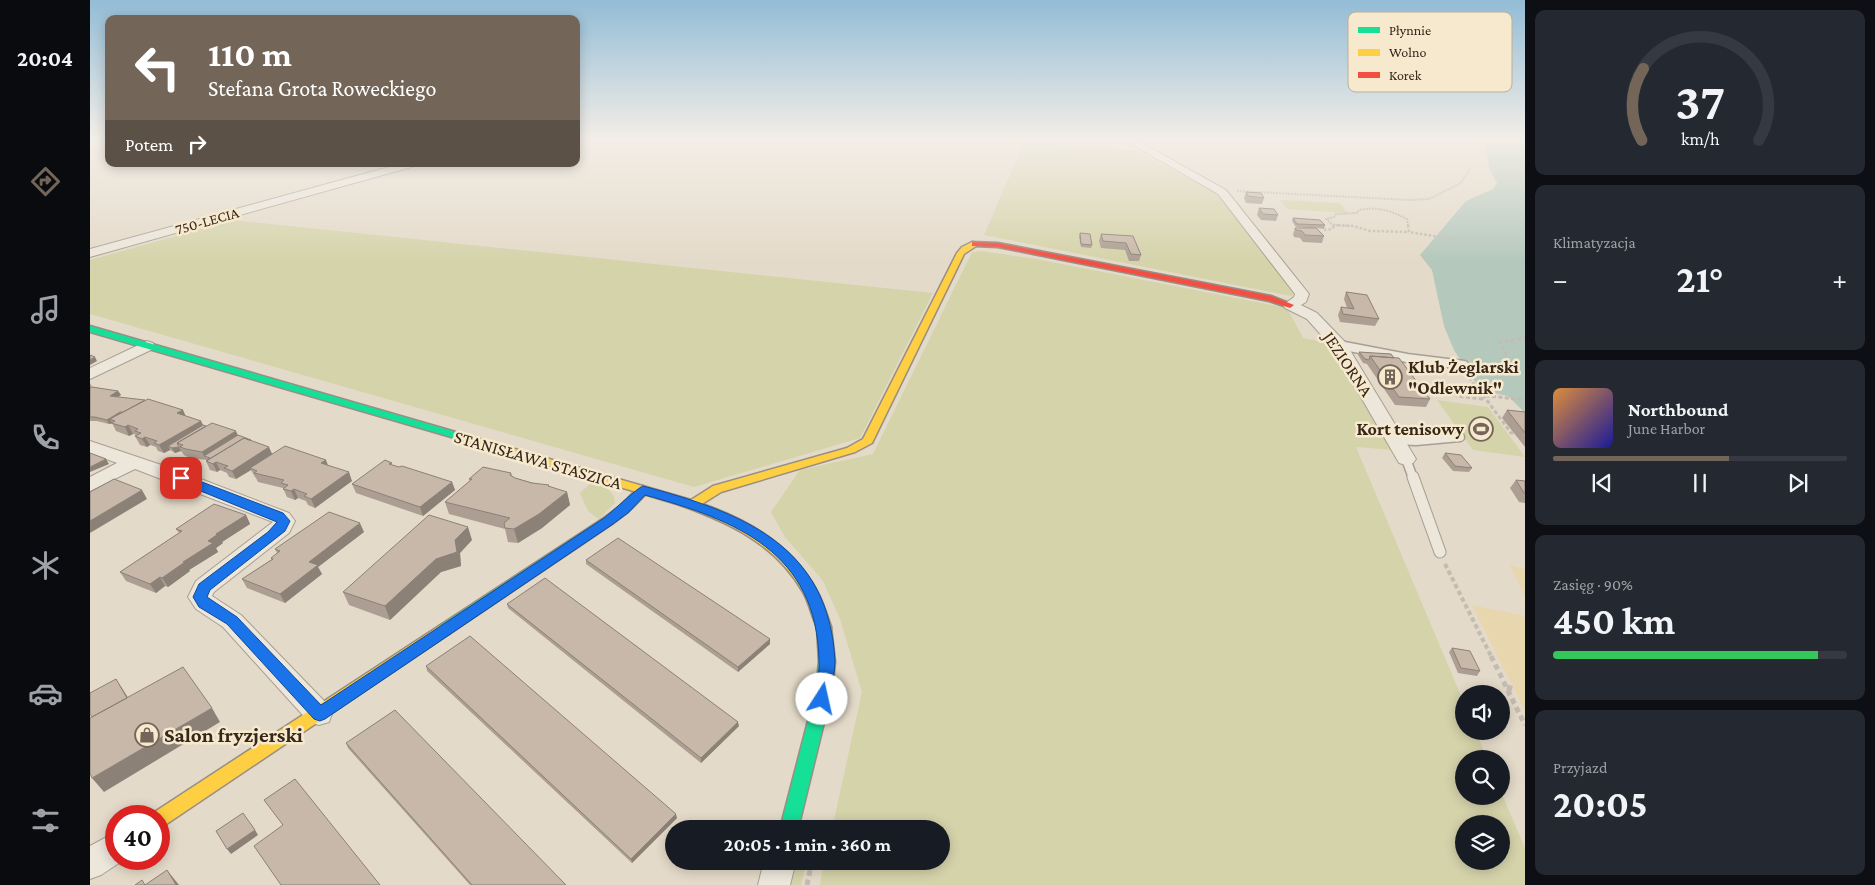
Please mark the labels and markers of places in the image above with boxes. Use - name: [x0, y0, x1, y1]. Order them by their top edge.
- place label: Klub Żeglarski "Odlewnik": [1408, 357, 1519, 398]
- building icon: Klub Żeglarski "Odlewnik": [1377, 364, 1403, 390]
- sports icon: Kort tenisowy: [1468, 416, 1494, 442]
- place label: Kort tenisowy: [1356, 419, 1464, 439]
- pin: [160, 457, 202, 499]
- shop icon: Salon fryzjerski: [134, 722, 160, 748]
- place label: Salon fryzjerski: [164, 723, 303, 747]

